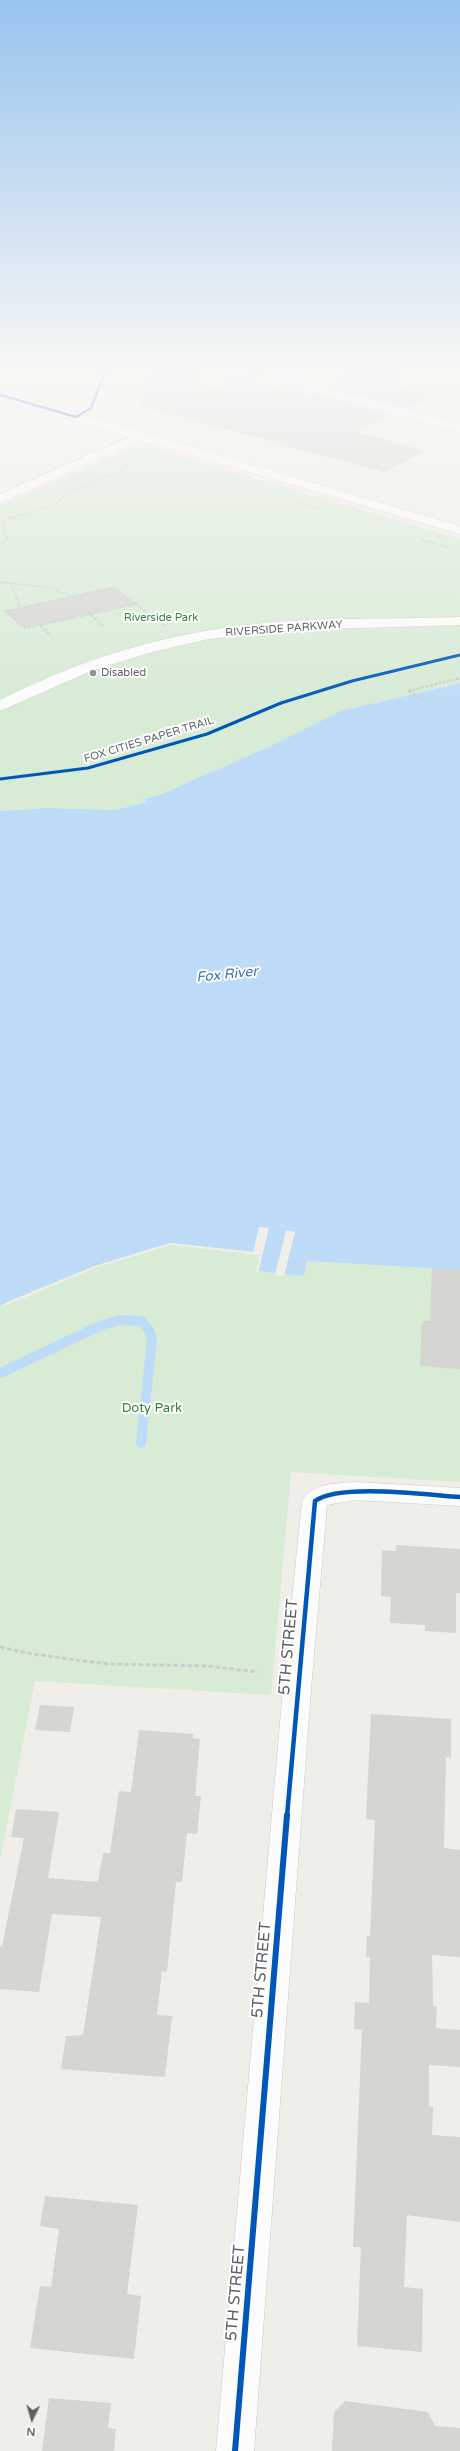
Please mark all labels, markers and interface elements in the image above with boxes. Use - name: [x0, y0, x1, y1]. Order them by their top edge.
- park label: Riverside Park: [124, 611, 198, 625]
- street label: RIVERSIDE PARKWAY: [225, 618, 343, 640]
- place label: Disabled: [101, 666, 146, 680]
- marker: Disabled: [88, 668, 98, 678]
- street label: FOX CITIES PAPER TRAIL: [83, 714, 215, 766]
- water label: Fox River: [196, 963, 258, 987]
- park label: Doty Park: [122, 1401, 182, 1417]
- street label: 5TH STREET: [275, 1598, 303, 1696]
- street label: 5TH STREET: [248, 1921, 276, 2019]
- street label: 5TH STREET: [222, 2244, 250, 2342]
- north arrow: [12, 2399, 52, 2439]
- text: N: [26, 2425, 36, 2438]

